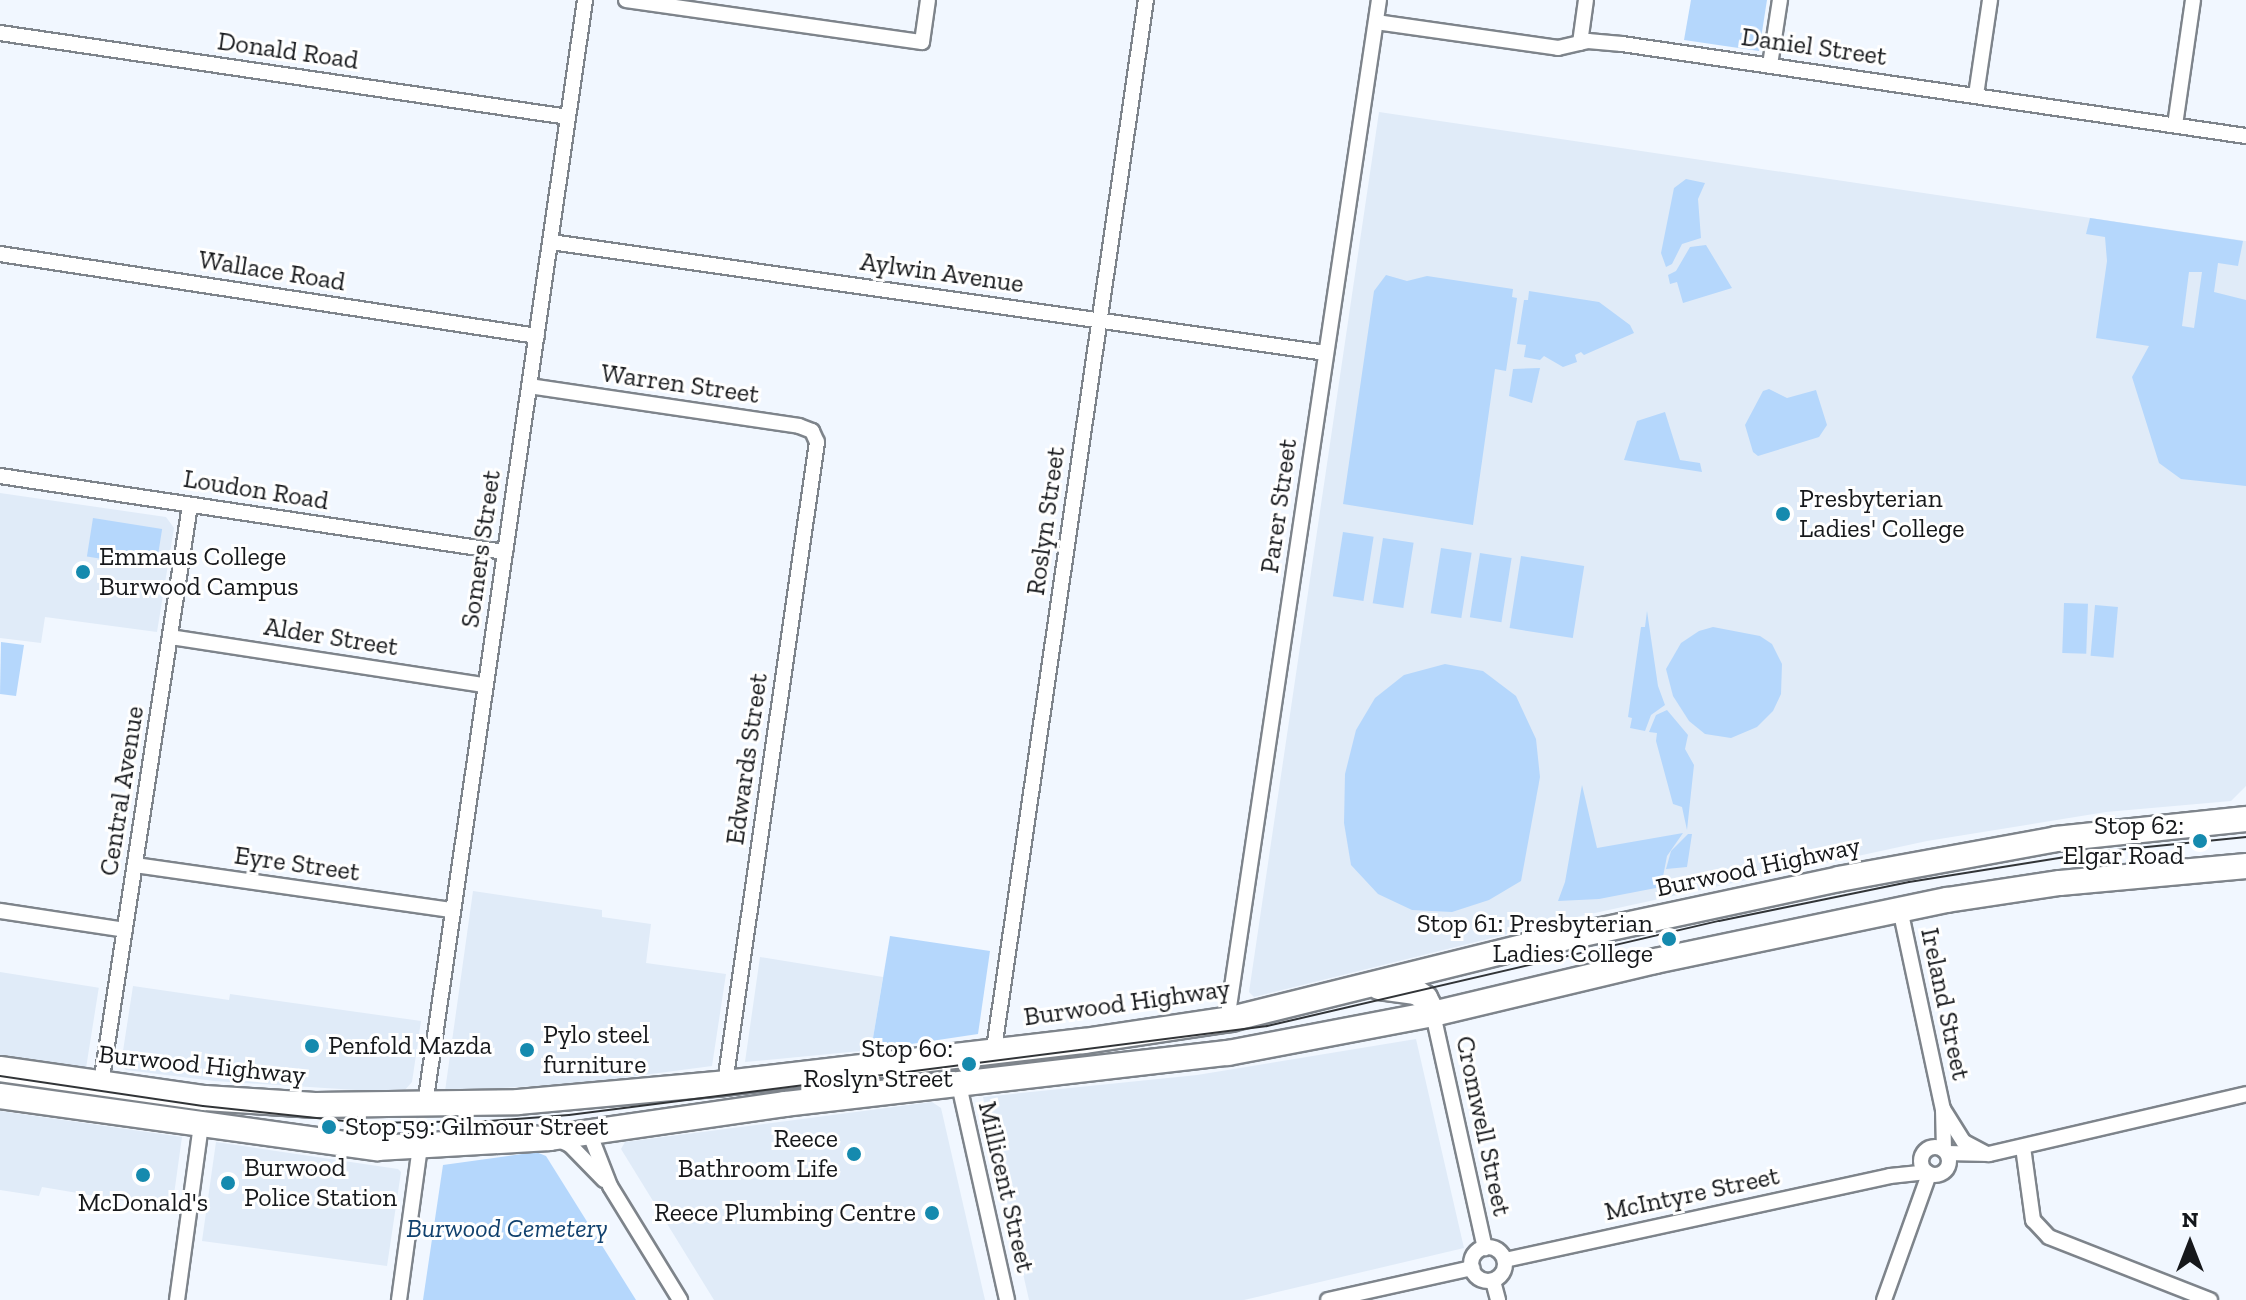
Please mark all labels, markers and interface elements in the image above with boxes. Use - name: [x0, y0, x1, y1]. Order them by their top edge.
- street label: Daniel Street: [1739, 21, 1889, 73]
- street label: Donald Road: [215, 26, 361, 76]
- street label: Wallace Road: [196, 244, 348, 298]
- street label: Aylwin Avenue: [858, 246, 1026, 300]
- street label: Warren Street: [599, 357, 761, 411]
- street label: Parer Street: [1254, 437, 1304, 575]
- street label: Roslyn Street: [1020, 445, 1072, 597]
- street label: Loudon Road: [181, 463, 331, 517]
- street label: Somers Street: [455, 468, 507, 630]
- place label: Presbyterian Ladies' College: [1799, 483, 1964, 544]
- marker: Presbyterian Ladies' College: [1774, 505, 1792, 523]
- place label: Emmaus College Burwood Campus: [99, 541, 299, 602]
- marker: Emmaus College Burwood Campus: [74, 563, 92, 581]
- street label: Alder Street: [262, 611, 400, 663]
- street label: Edwards Street: [720, 671, 774, 847]
- street label: Central Avenue: [93, 704, 151, 878]
- place label: Stop 62: Elgar Road: [2062, 810, 2184, 872]
- street label: Burwood Highway: [1653, 830, 1863, 904]
- marker: Stop 62: Elgar Road: [2191, 832, 2209, 850]
- street label: Eyre Street: [232, 840, 362, 888]
- place label: Stop 61: Presbyterian Ladies College: [1417, 908, 1653, 970]
- street label: Ireland Street: [1914, 925, 1976, 1083]
- marker: Stop 61: Presbyterian Ladies College: [1660, 930, 1678, 948]
- street label: Burwood Highway: [1022, 973, 1232, 1033]
- place label: Pylo steel furniture: [543, 1019, 649, 1080]
- place label: Penfold Mazda: [328, 1030, 492, 1062]
- place label: Stop 60: Roslyn Street: [803, 1033, 953, 1094]
- street label: Cromwell Street: [1449, 1033, 1517, 1219]
- marker: Penfold Mazda: [303, 1037, 321, 1055]
- street label: Burwood Highway: [97, 1039, 307, 1091]
- marker: Pylo steel furniture: [518, 1041, 536, 1059]
- marker: Stop 60: Roslyn Street: [960, 1055, 978, 1073]
- street label: Millicent Street: [971, 1098, 1041, 1276]
- place label: Stop 59: Gilmour Street: [345, 1111, 609, 1143]
- marker: Stop 59: Gilmour Street: [320, 1118, 338, 1136]
- place label: Reece Bathroom Life: [678, 1123, 838, 1184]
- marker: Reece Bathroom Life: [845, 1145, 863, 1163]
- place label: Burwood Police Station: [244, 1152, 397, 1214]
- street label: McIntyre Street: [1602, 1160, 1782, 1228]
- marker: McDonald's: [134, 1166, 152, 1184]
- marker: Burwood Police Station: [219, 1174, 237, 1192]
- place label: McDonald's: [78, 1187, 208, 1219]
- place label: Reece Plumbing Centre: [654, 1197, 916, 1229]
- marker: Reece Plumbing Centre: [923, 1204, 941, 1222]
- north arrow: [2150, 1204, 2230, 1284]
- text: N: [2182, 1206, 2198, 1233]
- park label: Burwood Cemetery: [406, 1213, 608, 1245]

